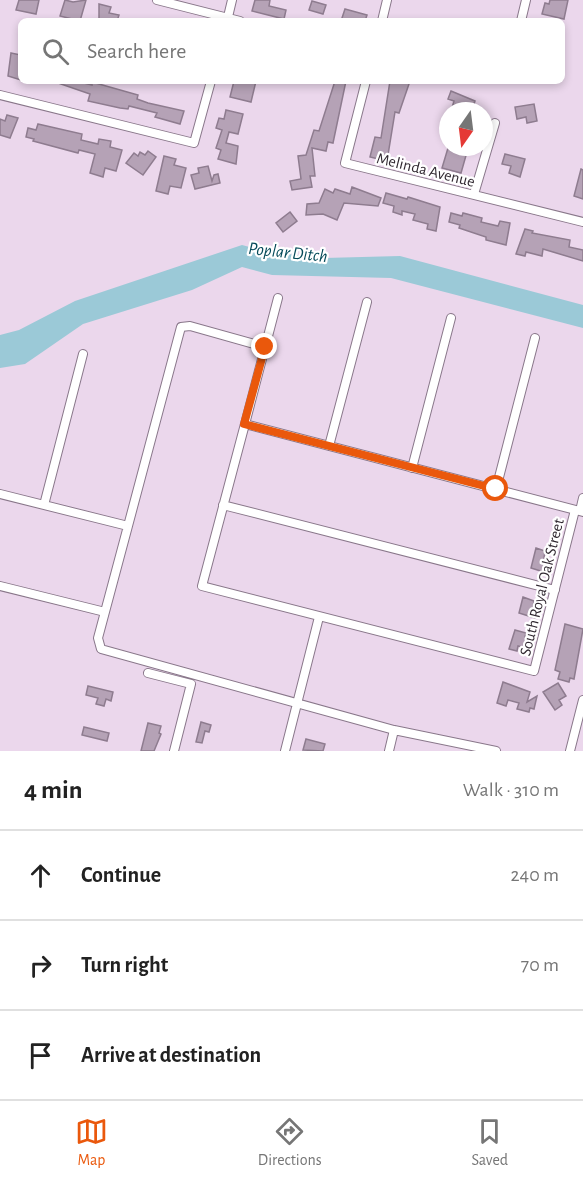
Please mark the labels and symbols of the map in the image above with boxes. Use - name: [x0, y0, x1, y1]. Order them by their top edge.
- north arrow: [439, 102, 493, 156]
- street label: Melinda Avenue: [375, 150, 477, 190]
- water label: Poplar Ditch: [247, 240, 328, 266]
- route end: [251, 333, 277, 359]
- route start: [482, 475, 508, 501]
- street label: South Royal Oak Street: [517, 517, 568, 658]

